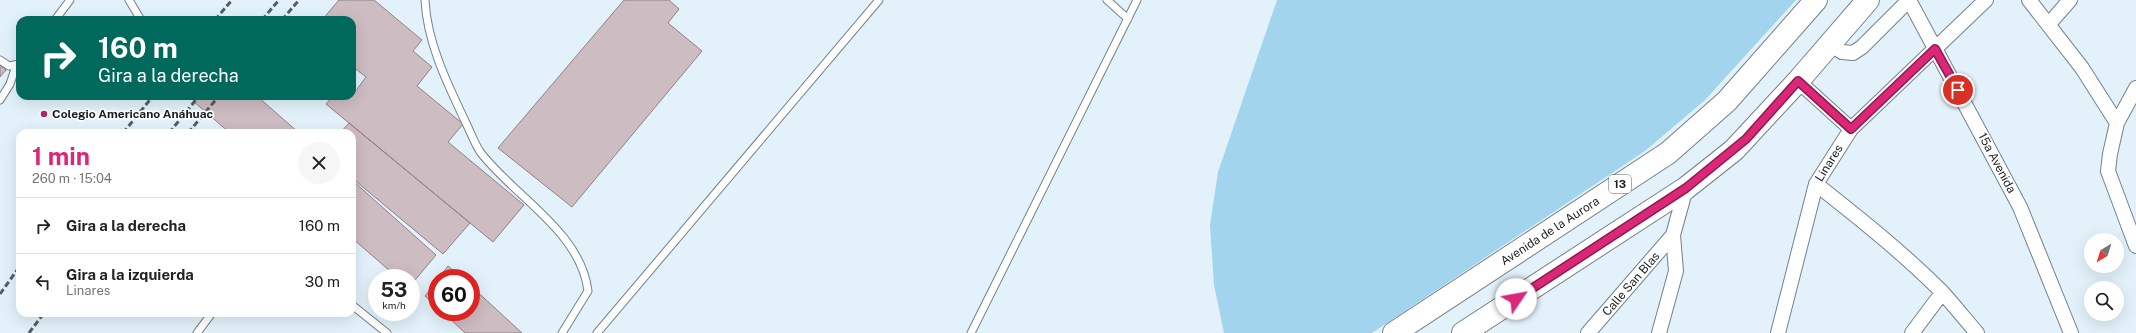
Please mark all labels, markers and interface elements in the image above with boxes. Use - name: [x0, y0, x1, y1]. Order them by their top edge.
- text: 160 m: [98, 31, 178, 64]
- icon: right: [32, 32, 84, 84]
- text: Gira a la derecha: [98, 65, 239, 86]
- pin: [1941, 73, 1975, 107]
- icon: arrive: [1947, 79, 1969, 101]
- place label: Colegio Americano Anáhuac: [52, 107, 213, 121]
- marker: Colegio Americano Anáhuac: [39, 109, 49, 119]
- street label: 15a Avenida: [1975, 130, 2019, 196]
- text: 1 min: [32, 142, 90, 170]
- button: close: [298, 142, 340, 184]
- street label: Linares: [1812, 142, 1846, 184]
- text: 260 m · 15:04: [32, 171, 112, 186]
- road number: 13: [1609, 175, 1631, 193]
- street label: Avenida de la Aurora: [1498, 194, 1602, 268]
- icon: right: [32, 215, 54, 237]
- text: Gira a la derecha: [66, 217, 186, 234]
- text: 160 m: [299, 217, 340, 234]
- north arrow: [2084, 233, 2124, 273]
- map controls: [2084, 233, 2124, 321]
- street label: Calle San Blas: [1599, 249, 1663, 319]
- text: Gira a la izquierda: [66, 266, 194, 283]
- speed limit sign: 60: [428, 269, 480, 321]
- icon: left: [32, 271, 54, 293]
- text: 30 m: [305, 273, 340, 290]
- text: 53: [381, 278, 407, 302]
- position arrow: [1495, 278, 1537, 320]
- button: search: [2084, 281, 2124, 321]
- text: Linares: [66, 283, 110, 298]
- text: km/h: [382, 299, 406, 311]

